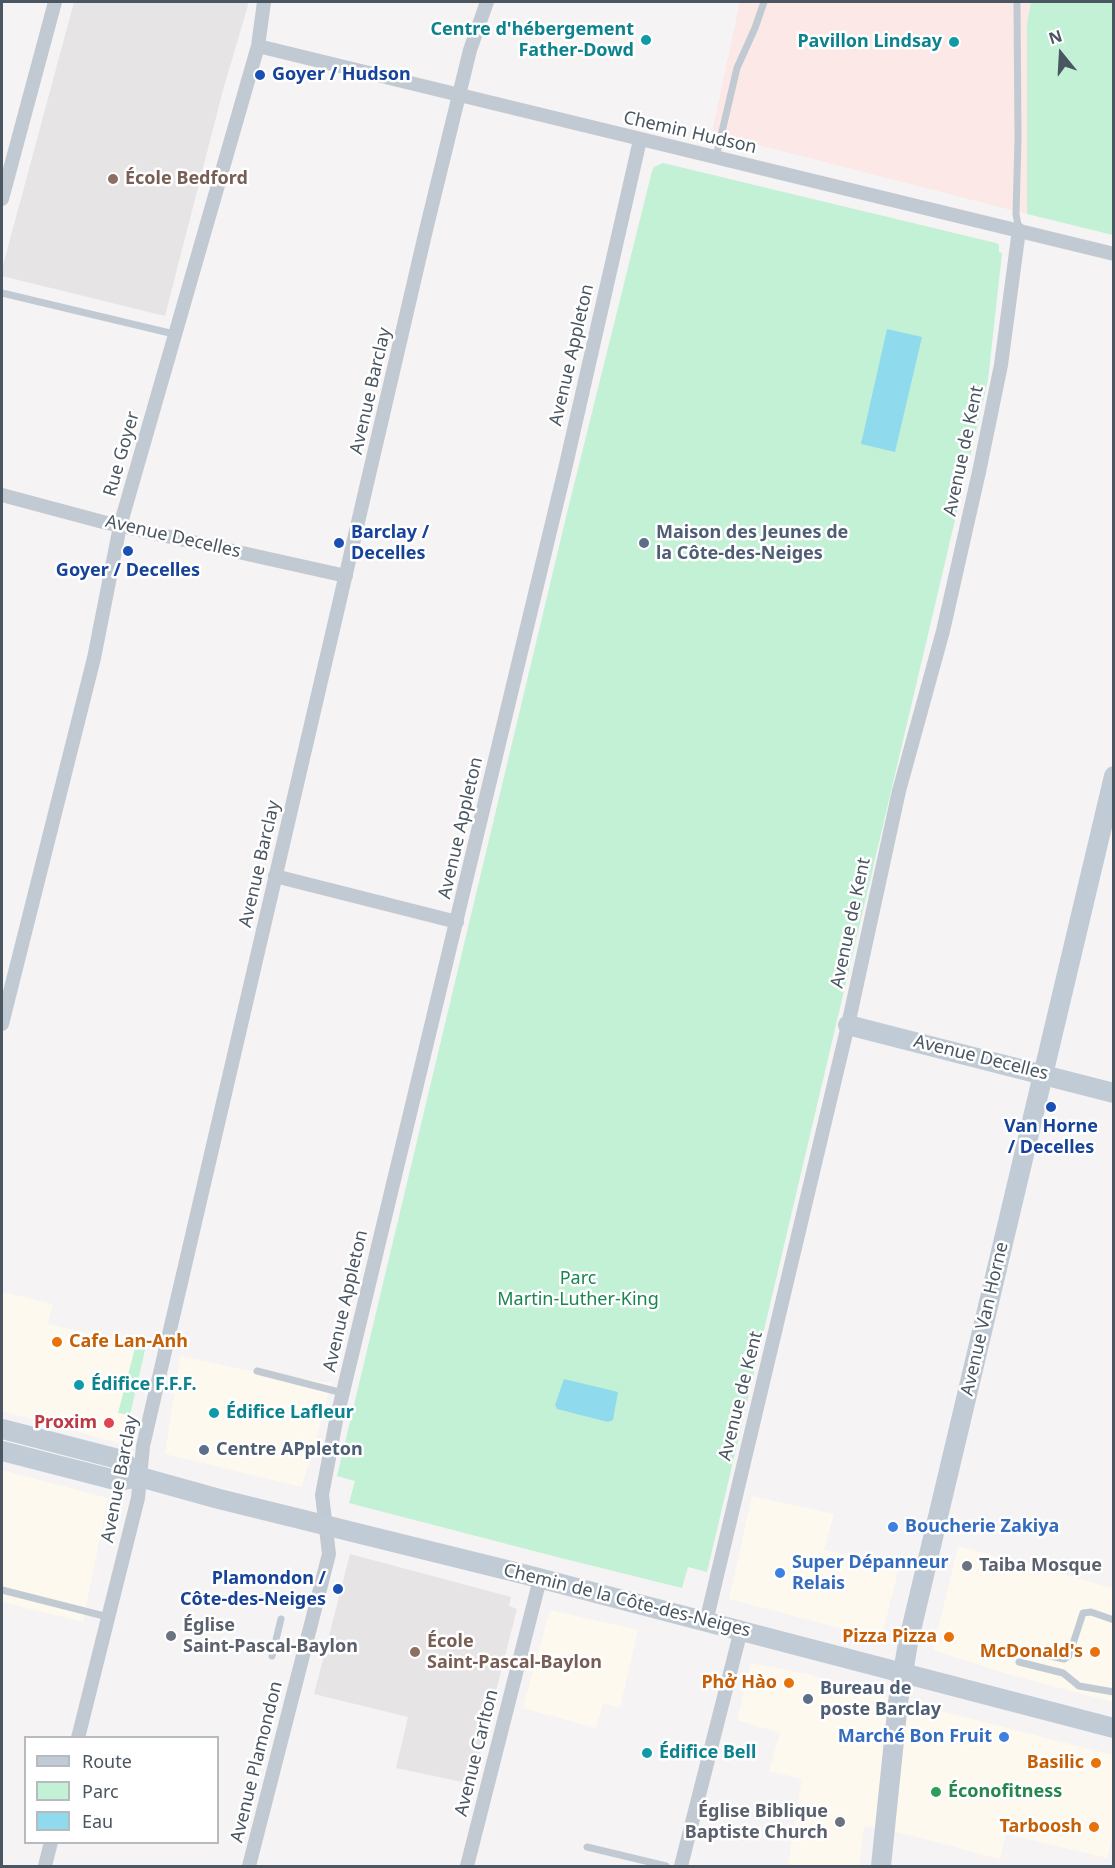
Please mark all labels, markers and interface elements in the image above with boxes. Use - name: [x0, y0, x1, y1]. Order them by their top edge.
- place label: Centre d'hébergement Father-Dowd: [431, 19, 634, 62]
- north arrow: [1031, 24, 1091, 84]
- text: N: [1046, 24, 1065, 49]
- place label: Pavillon Lindsay: [797, 31, 942, 53]
- marker: Centre d'hébergement Father-Dowd: [639, 33, 653, 47]
- marker: Pavillon Lindsay: [947, 35, 961, 49]
- place label: Goyer / Hudson: [272, 64, 411, 86]
- marker: Goyer / Hudson: [253, 68, 267, 82]
- street label: Chemin Hudson: [621, 107, 759, 159]
- place label: École Bedford: [125, 168, 248, 190]
- marker: École Bedford: [106, 172, 120, 186]
- street label: Avenue Appleton: [545, 282, 599, 428]
- street label: Avenue Barclay: [346, 326, 396, 456]
- street label: Avenue de Kent: [940, 384, 988, 518]
- street label: Rue Goyer: [100, 409, 144, 499]
- street label: Avenue Decelles: [103, 511, 243, 563]
- place label: Barclay / Decelles: [351, 522, 429, 564]
- place label: Maison des Jeunes de la Côte-des-Neiges: [656, 522, 848, 564]
- marker: Barclay / Decelles: [332, 536, 346, 550]
- marker: Maison des Jeunes de la Côte-des-Neiges: [637, 536, 651, 550]
- marker: Goyer / Decelles: [121, 544, 135, 558]
- place label: Goyer / Decelles: [56, 560, 200, 582]
- street label: Avenue Appleton: [434, 755, 488, 901]
- street label: Avenue Barclay: [235, 799, 285, 929]
- street label: Avenue de Kent: [827, 856, 875, 990]
- street label: Avenue Decelles: [911, 1031, 1051, 1085]
- marker: Van Horne / Decelles: [1044, 1100, 1058, 1114]
- place label: Van Horne / Decelles: [1004, 1116, 1098, 1158]
- street label: Avenue Appleton: [319, 1228, 373, 1374]
- street label: Avenue Van Horne: [957, 1240, 1013, 1398]
- park label: Parc Martin-Luther-King: [497, 1268, 659, 1310]
- street label: Avenue de Kent: [714, 1329, 768, 1463]
- place label: Cafe Lan-Anh: [69, 1331, 188, 1353]
- marker: Cafe Lan-Anh: [50, 1335, 64, 1349]
- place label: Édifice F.F.F.: [91, 1374, 196, 1396]
- marker: Édifice F.F.F.: [72, 1378, 86, 1392]
- place label: Édifice Lafleur: [226, 1402, 354, 1424]
- marker: Édifice Lafleur: [207, 1406, 221, 1420]
- place label: Proxim: [34, 1412, 97, 1434]
- street label: Avenue Barclay: [97, 1413, 143, 1545]
- marker: Proxim: [102, 1416, 116, 1430]
- place label: Centre APpleton: [216, 1439, 363, 1461]
- marker: Centre APpleton: [197, 1443, 211, 1457]
- place label: Boucherie Zakiya: [905, 1516, 1059, 1538]
- marker: Boucherie Zakiya: [886, 1520, 900, 1534]
- place label: Super Dépanneur Relais: [792, 1552, 948, 1594]
- place label: Taiba Mosque: [979, 1555, 1102, 1577]
- marker: Taiba Mosque: [960, 1559, 974, 1573]
- street label: Chemin de la Côte-des-Neiges: [501, 1560, 753, 1642]
- marker: Super Dépanneur Relais: [773, 1566, 787, 1580]
- place label: Plamondon / Côte-des-Neiges: [180, 1568, 326, 1610]
- marker: Plamondon / Côte-des-Neiges: [331, 1582, 345, 1596]
- place label: Église Saint-Pascal-Baylon: [183, 1615, 358, 1658]
- place label: Pizza Pizza: [842, 1626, 937, 1648]
- marker: Église Saint-Pascal-Baylon: [164, 1629, 178, 1643]
- marker: Pizza Pizza: [942, 1630, 956, 1644]
- place label: École Saint-Pascal-Baylon: [427, 1631, 602, 1674]
- place label: McDonald's: [980, 1641, 1083, 1663]
- marker: École Saint-Pascal-Baylon: [408, 1645, 422, 1659]
- marker: McDonald's: [1088, 1645, 1102, 1659]
- place label: Phở Hào: [701, 1672, 777, 1694]
- marker: Phở Hào: [782, 1676, 796, 1690]
- place label: Bureau de poste Barclay: [820, 1678, 941, 1720]
- street label: Avenue Plamondon: [227, 1679, 287, 1845]
- street label: Avenue Carlton: [451, 1687, 503, 1819]
- marker: Bureau de poste Barclay: [801, 1692, 815, 1706]
- place label: Marché Bon Fruit: [838, 1726, 992, 1748]
- marker: Marché Bon Fruit: [997, 1730, 1011, 1744]
- legend: [24, 1736, 219, 1844]
- place label: Édifice Bell: [659, 1742, 756, 1764]
- marker: Édifice Bell: [640, 1746, 654, 1760]
- text: Route: [82, 1749, 132, 1773]
- place label: Basilic: [1027, 1752, 1084, 1774]
- marker: Basilic: [1089, 1756, 1103, 1770]
- text: Parc: [82, 1779, 119, 1803]
- place label: Éconofitness: [948, 1781, 1062, 1803]
- marker: Éconofitness: [929, 1785, 943, 1799]
- place label: Église Biblique Baptiste Church: [685, 1801, 828, 1844]
- text: Eau: [82, 1809, 113, 1833]
- marker: Église Biblique Baptiste Church: [833, 1815, 847, 1829]
- place label: Tarboosh: [1000, 1816, 1082, 1838]
- marker: Tarboosh: [1087, 1820, 1101, 1834]

